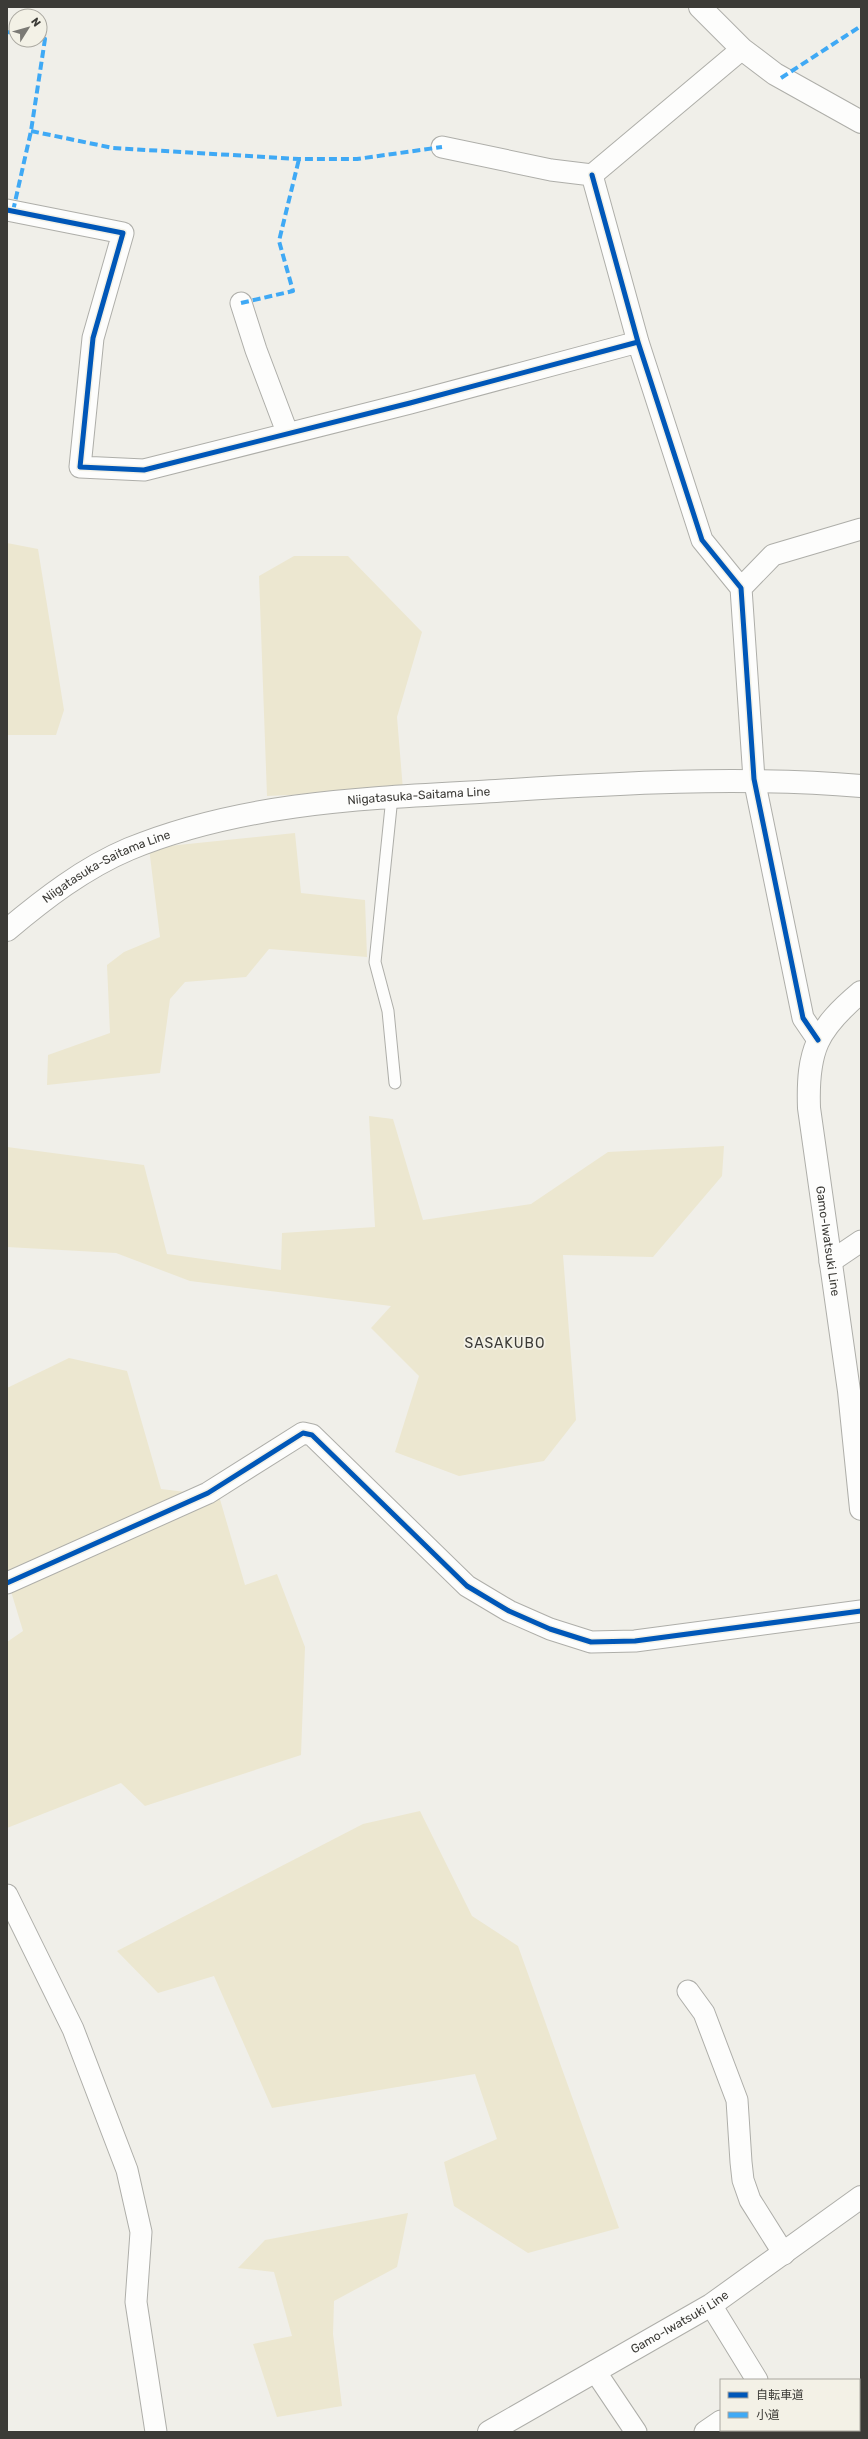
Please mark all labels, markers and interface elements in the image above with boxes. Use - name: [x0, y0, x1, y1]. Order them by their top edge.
- north arrow: [8, 8, 48, 48]
- text: N: [28, 15, 43, 29]
- street label: Niigatasuka-Saitama Line: [347, 784, 491, 808]
- street label: Niigatasuka-Saitama Line: [40, 827, 172, 906]
- street label: Gamo-Iwatsuki Line: [813, 1185, 843, 1297]
- district label: SASAKUBO: [465, 1335, 545, 1352]
- street label: Gamo-Iwatsuki Line: [628, 2288, 731, 2356]
- legend: [720, 2379, 860, 2431]
- text: 自転車道: [756, 2388, 804, 2402]
- text: 小道: [756, 2408, 780, 2422]

